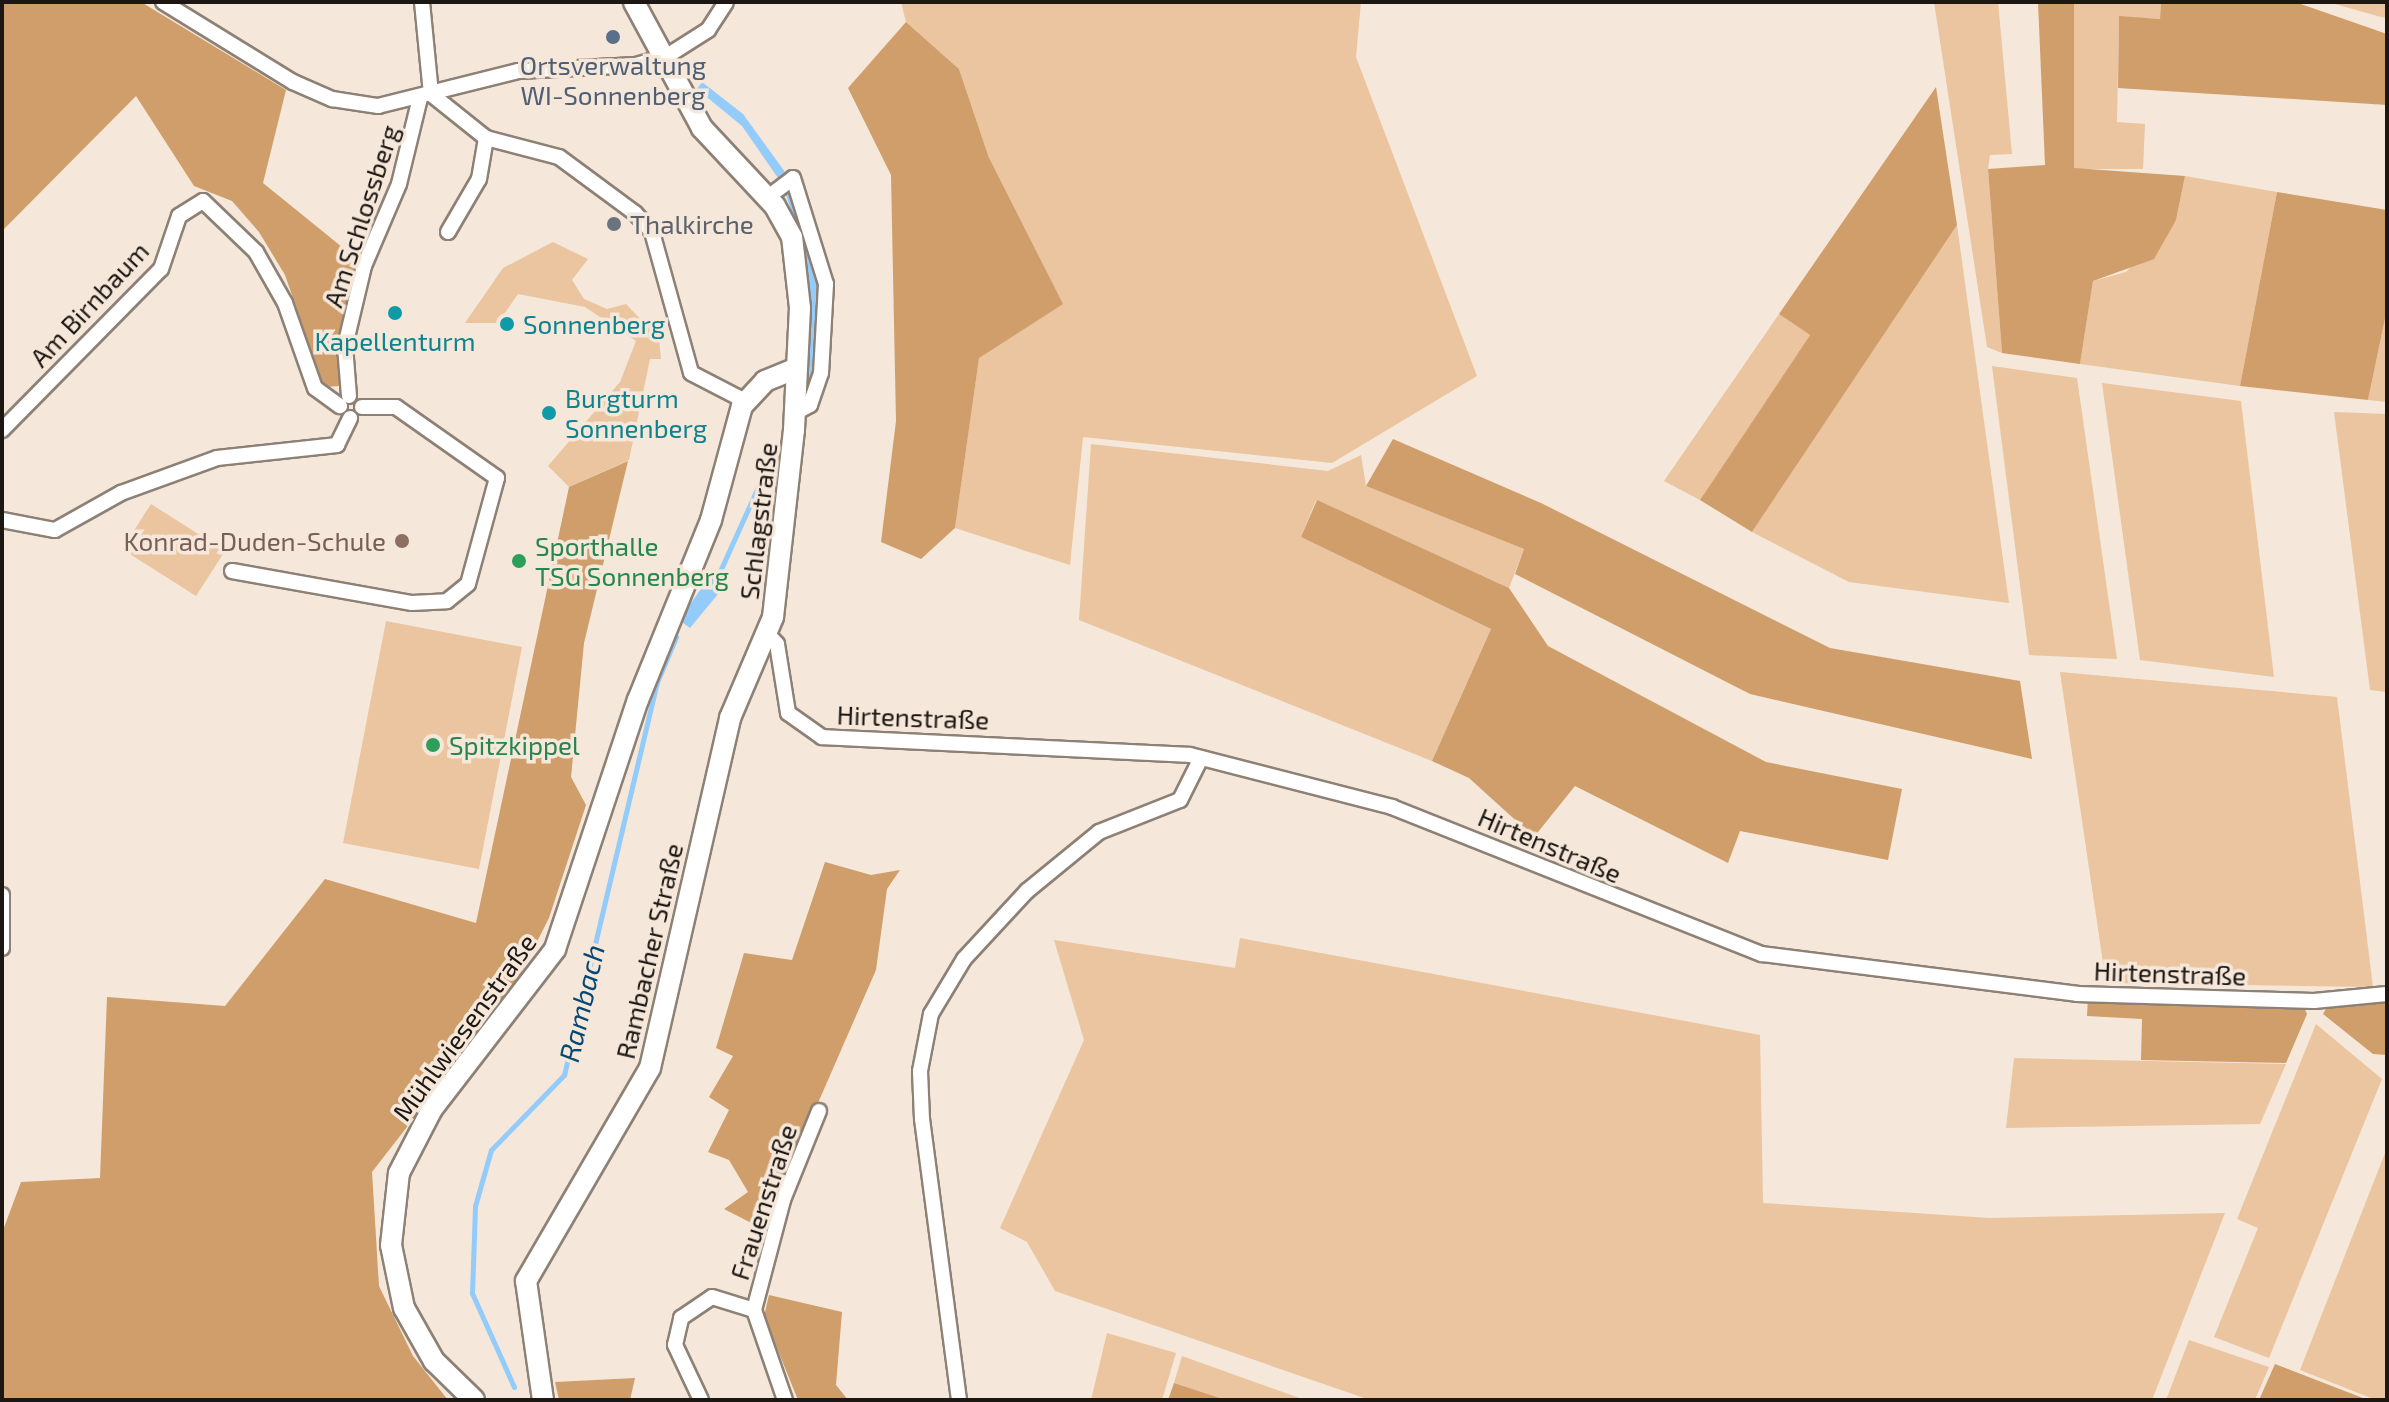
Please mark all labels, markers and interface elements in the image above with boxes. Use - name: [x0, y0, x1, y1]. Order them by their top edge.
- marker: Ortsverwaltung WI-Sonnenberg: [604, 28, 622, 46]
- place label: Ortsverwaltung WI-Sonnenberg: [520, 49, 706, 110]
- street label: Am Schlossberg: [317, 121, 405, 311]
- place label: Thalkirche: [630, 208, 754, 240]
- marker: Thalkirche: [605, 215, 623, 233]
- street label: Am Birnbaum: [23, 235, 155, 373]
- marker: Kapellenturm: [386, 304, 404, 322]
- place label: Sonnenberg: [523, 308, 665, 340]
- marker: Sonnenberg: [498, 315, 516, 333]
- place label: Kapellenturm: [314, 325, 476, 357]
- place label: Burgturm Sonnenberg: [565, 382, 707, 444]
- marker: Burgturm Sonnenberg: [540, 404, 558, 422]
- street label: Schlagstraße: [733, 441, 783, 601]
- place label: Konrad-Duden-Schule: [124, 525, 386, 557]
- place label: Sporthalle TSG Sonnenberg: [535, 530, 729, 592]
- marker: Konrad-Duden-Schule: [393, 532, 411, 550]
- marker: Sporthalle TSG Sonnenberg: [510, 552, 528, 570]
- street label: Hirtenstraße: [836, 699, 990, 735]
- place label: Spitzkippel: [449, 729, 580, 761]
- marker: Spitzkippel: [424, 736, 442, 754]
- street label: Hirtenstraße: [1474, 801, 1626, 889]
- street label: Rambacher Straße: [609, 840, 689, 1062]
- street label: Mühlwiesenstraße: [386, 927, 542, 1127]
- water label: Rambach: [551, 941, 611, 1065]
- street label: Hirtenstraße: [2093, 955, 2247, 991]
- street label: Frauenstraße: [723, 1120, 803, 1284]

